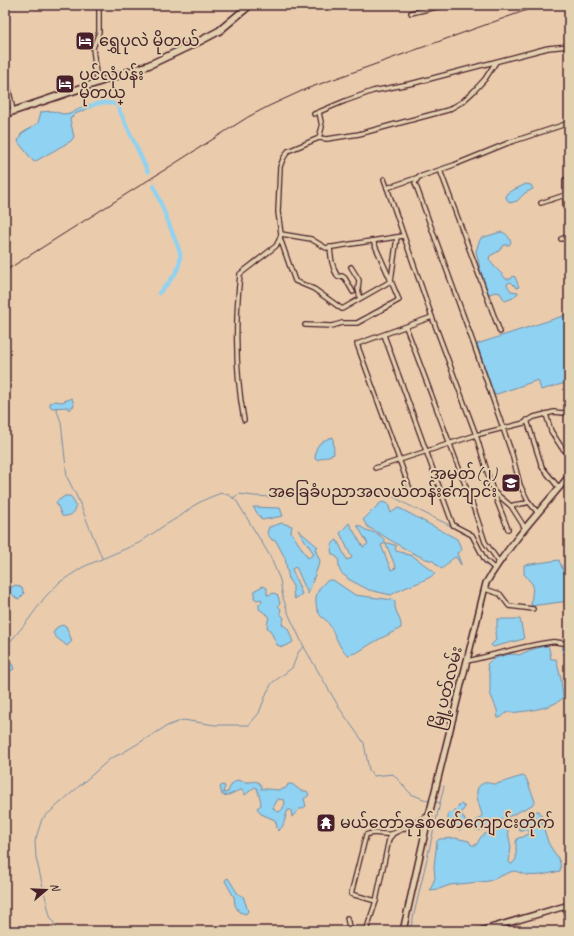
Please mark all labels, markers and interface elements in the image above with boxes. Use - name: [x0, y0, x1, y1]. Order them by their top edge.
- place label: ရွှေပုလဲ မိုတယ်: [99, 29, 199, 55]
- hotel icon: ရွှေပုလဲ မိုတယ်: [74, 30, 96, 52]
- place label: ပင်လုံပန်း မိုတယ္: [79, 63, 144, 107]
- hotel icon: ပင်လုံပန်း မိုတယ္: [54, 73, 76, 95]
- place label: အမှတ်(၂) အခြေခံပညာအလယ်တန်းကျောင်း: [268, 462, 498, 505]
- school or university icon: အမှတ်(၂) အခြေခံပညာအလယ်တန်းကျောင်း: [500, 472, 522, 494]
- street label: မြို့ပတ်လမ်း: [425, 644, 470, 732]
- place label: မယ်တော်ခုနှစ်ဖော်ကျောင်းတိုက်: [340, 811, 555, 837]
- temple icon: မယ်တော်ခုနှစ်ဖော်ကျောင်းတိုက်: [315, 812, 337, 834]
- north arrow: [26, 870, 66, 910]
- text: N: [48, 881, 64, 894]

